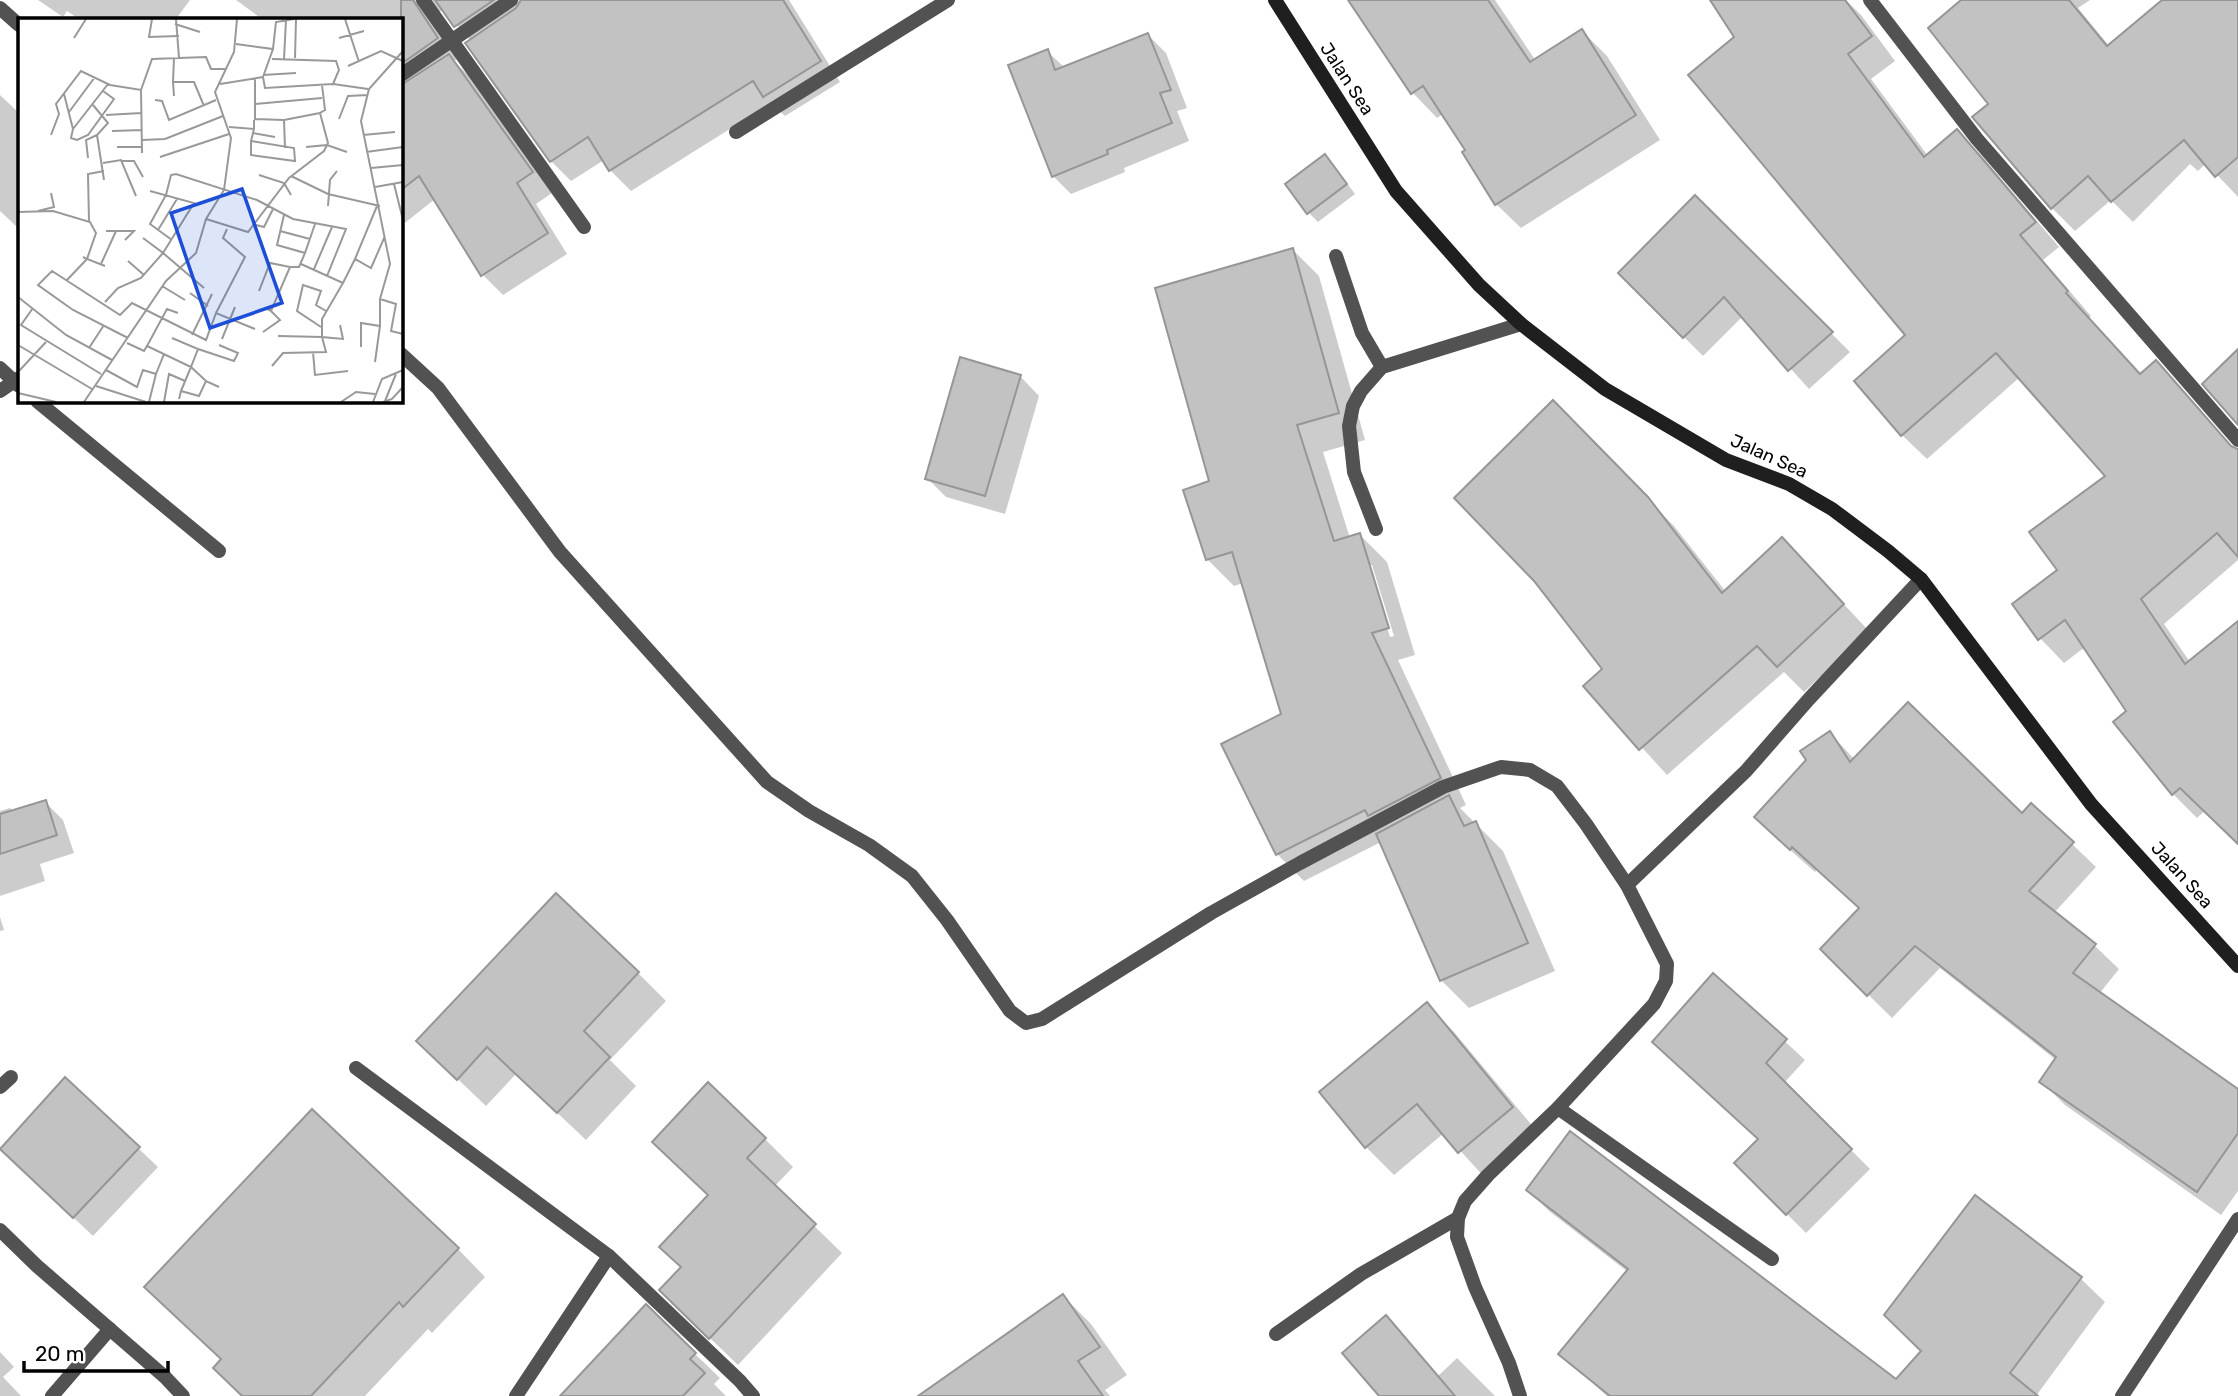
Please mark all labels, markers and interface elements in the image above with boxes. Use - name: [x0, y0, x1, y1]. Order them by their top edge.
- inset map: [18, 18, 402, 402]
- street label: Jalan Sea: [1315, 39, 1379, 119]
- street label: Jalan Sea: [1727, 429, 1811, 483]
- street label: Jalan Sea: [2146, 837, 2218, 913]
- scale bar: [24, 1330, 168, 1374]
- text: 20 m: [35, 1341, 84, 1366]

